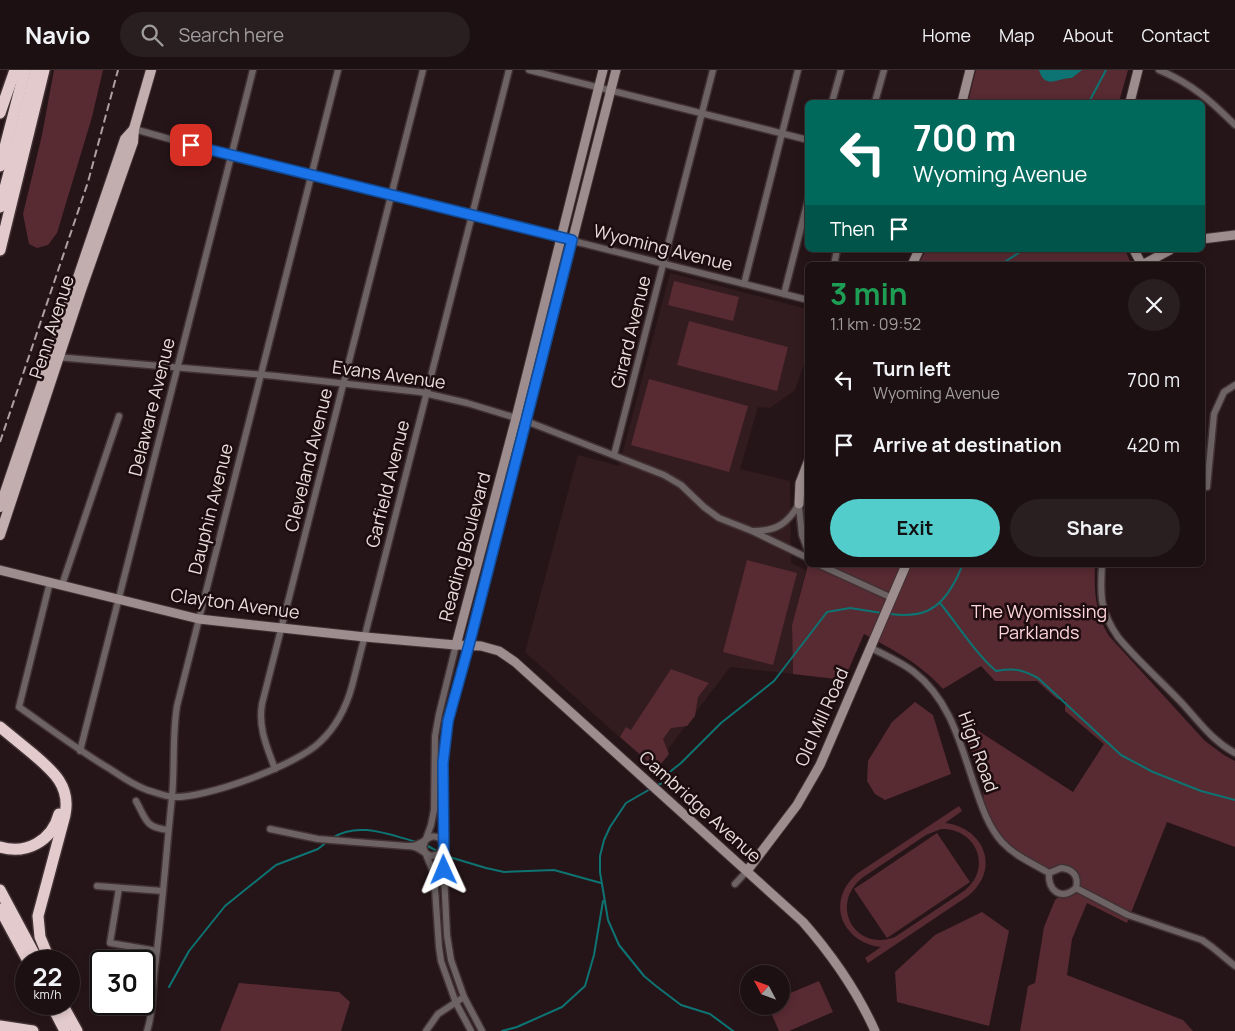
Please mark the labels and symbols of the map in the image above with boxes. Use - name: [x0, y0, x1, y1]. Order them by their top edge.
- pin: [170, 124, 212, 166]
- street label: Wyoming Avenue: [591, 218, 735, 276]
- street label: Penn Avenue: [23, 272, 79, 382]
- street label: Girard Avenue: [604, 273, 656, 391]
- street label: Delaware Avenue: [122, 335, 180, 478]
- street label: Evans Avenue: [331, 354, 447, 394]
- street label: Cleveland Avenue: [279, 385, 337, 534]
- street label: Garfield Avenue: [360, 417, 414, 550]
- street label: Dauphin Avenue: [182, 441, 238, 577]
- street label: Reading Boulevard: [433, 469, 496, 624]
- street label: Clayton Avenue: [169, 582, 301, 624]
- park label: The Wyomissing Parklands: [971, 599, 1107, 644]
- street label: Old Mill Road: [789, 664, 854, 770]
- street label: High Road: [953, 708, 1005, 795]
- street label: Cambridge Avenue: [634, 745, 767, 868]
- position arrow: [417, 843, 469, 895]
- speed limit sign: 30: [90, 950, 155, 1015]
- north arrow: [740, 965, 790, 1015]

